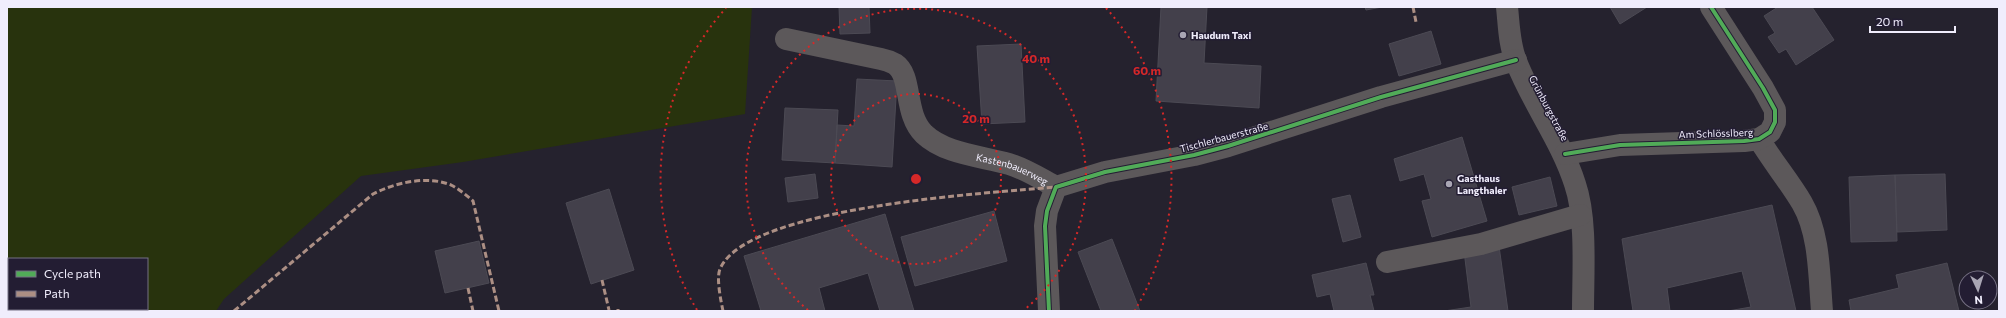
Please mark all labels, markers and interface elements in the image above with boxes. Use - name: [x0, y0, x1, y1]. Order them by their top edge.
- scale bar: [1870, 8, 1955, 34]
- text: 20 m: [1876, 14, 1903, 28]
- place label: Haudum Taxi: [1191, 29, 1251, 41]
- marker: Haudum Taxi: [1178, 30, 1188, 40]
- text: 40 m: [1022, 51, 1050, 65]
- text: 60 m: [1133, 63, 1161, 77]
- street label: Grünburgstraße: [1527, 73, 1571, 143]
- text: 20 m: [962, 111, 990, 125]
- street label: Tischlerbauerstraße: [1179, 119, 1269, 155]
- street label: Am Schlösslberg: [1678, 126, 1754, 140]
- street label: Kastenbauerweg: [975, 151, 1051, 188]
- centre of rings: [909, 172, 923, 186]
- place label: Gasthaus Langthaler: [1457, 172, 1507, 196]
- marker: Gasthaus Langthaler: [1444, 179, 1454, 189]
- legend: [8, 258, 148, 310]
- text: Cycle path: [44, 266, 101, 280]
- north arrow: [1958, 270, 1998, 310]
- text: Path: [44, 286, 70, 300]
- text: N: [1974, 294, 1983, 307]

